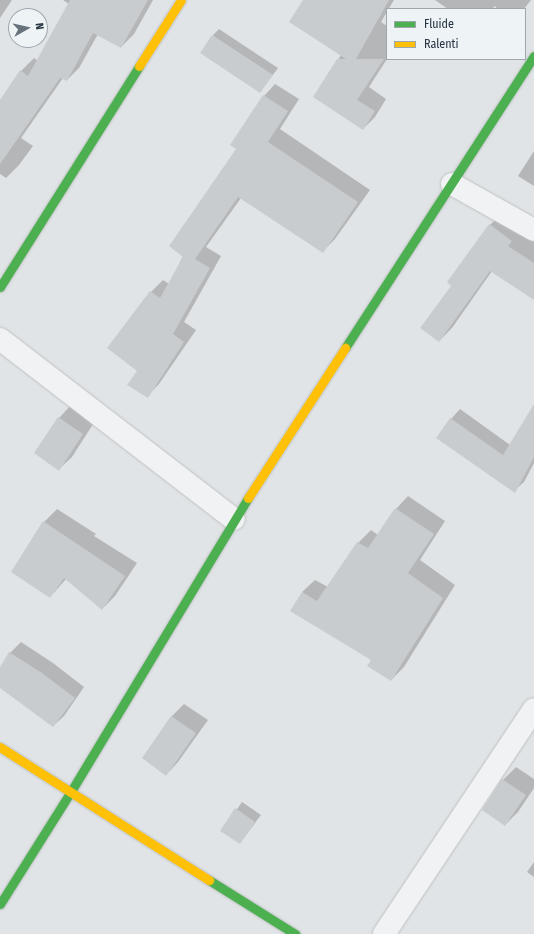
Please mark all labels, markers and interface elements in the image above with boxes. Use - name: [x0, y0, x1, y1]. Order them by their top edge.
- north arrow: [8, 8, 48, 48]
- legend: [386, 8, 526, 60]
- text: Fluide: [424, 17, 454, 31]
- text: N: [32, 22, 46, 31]
- text: Ralenti: [424, 37, 459, 51]

